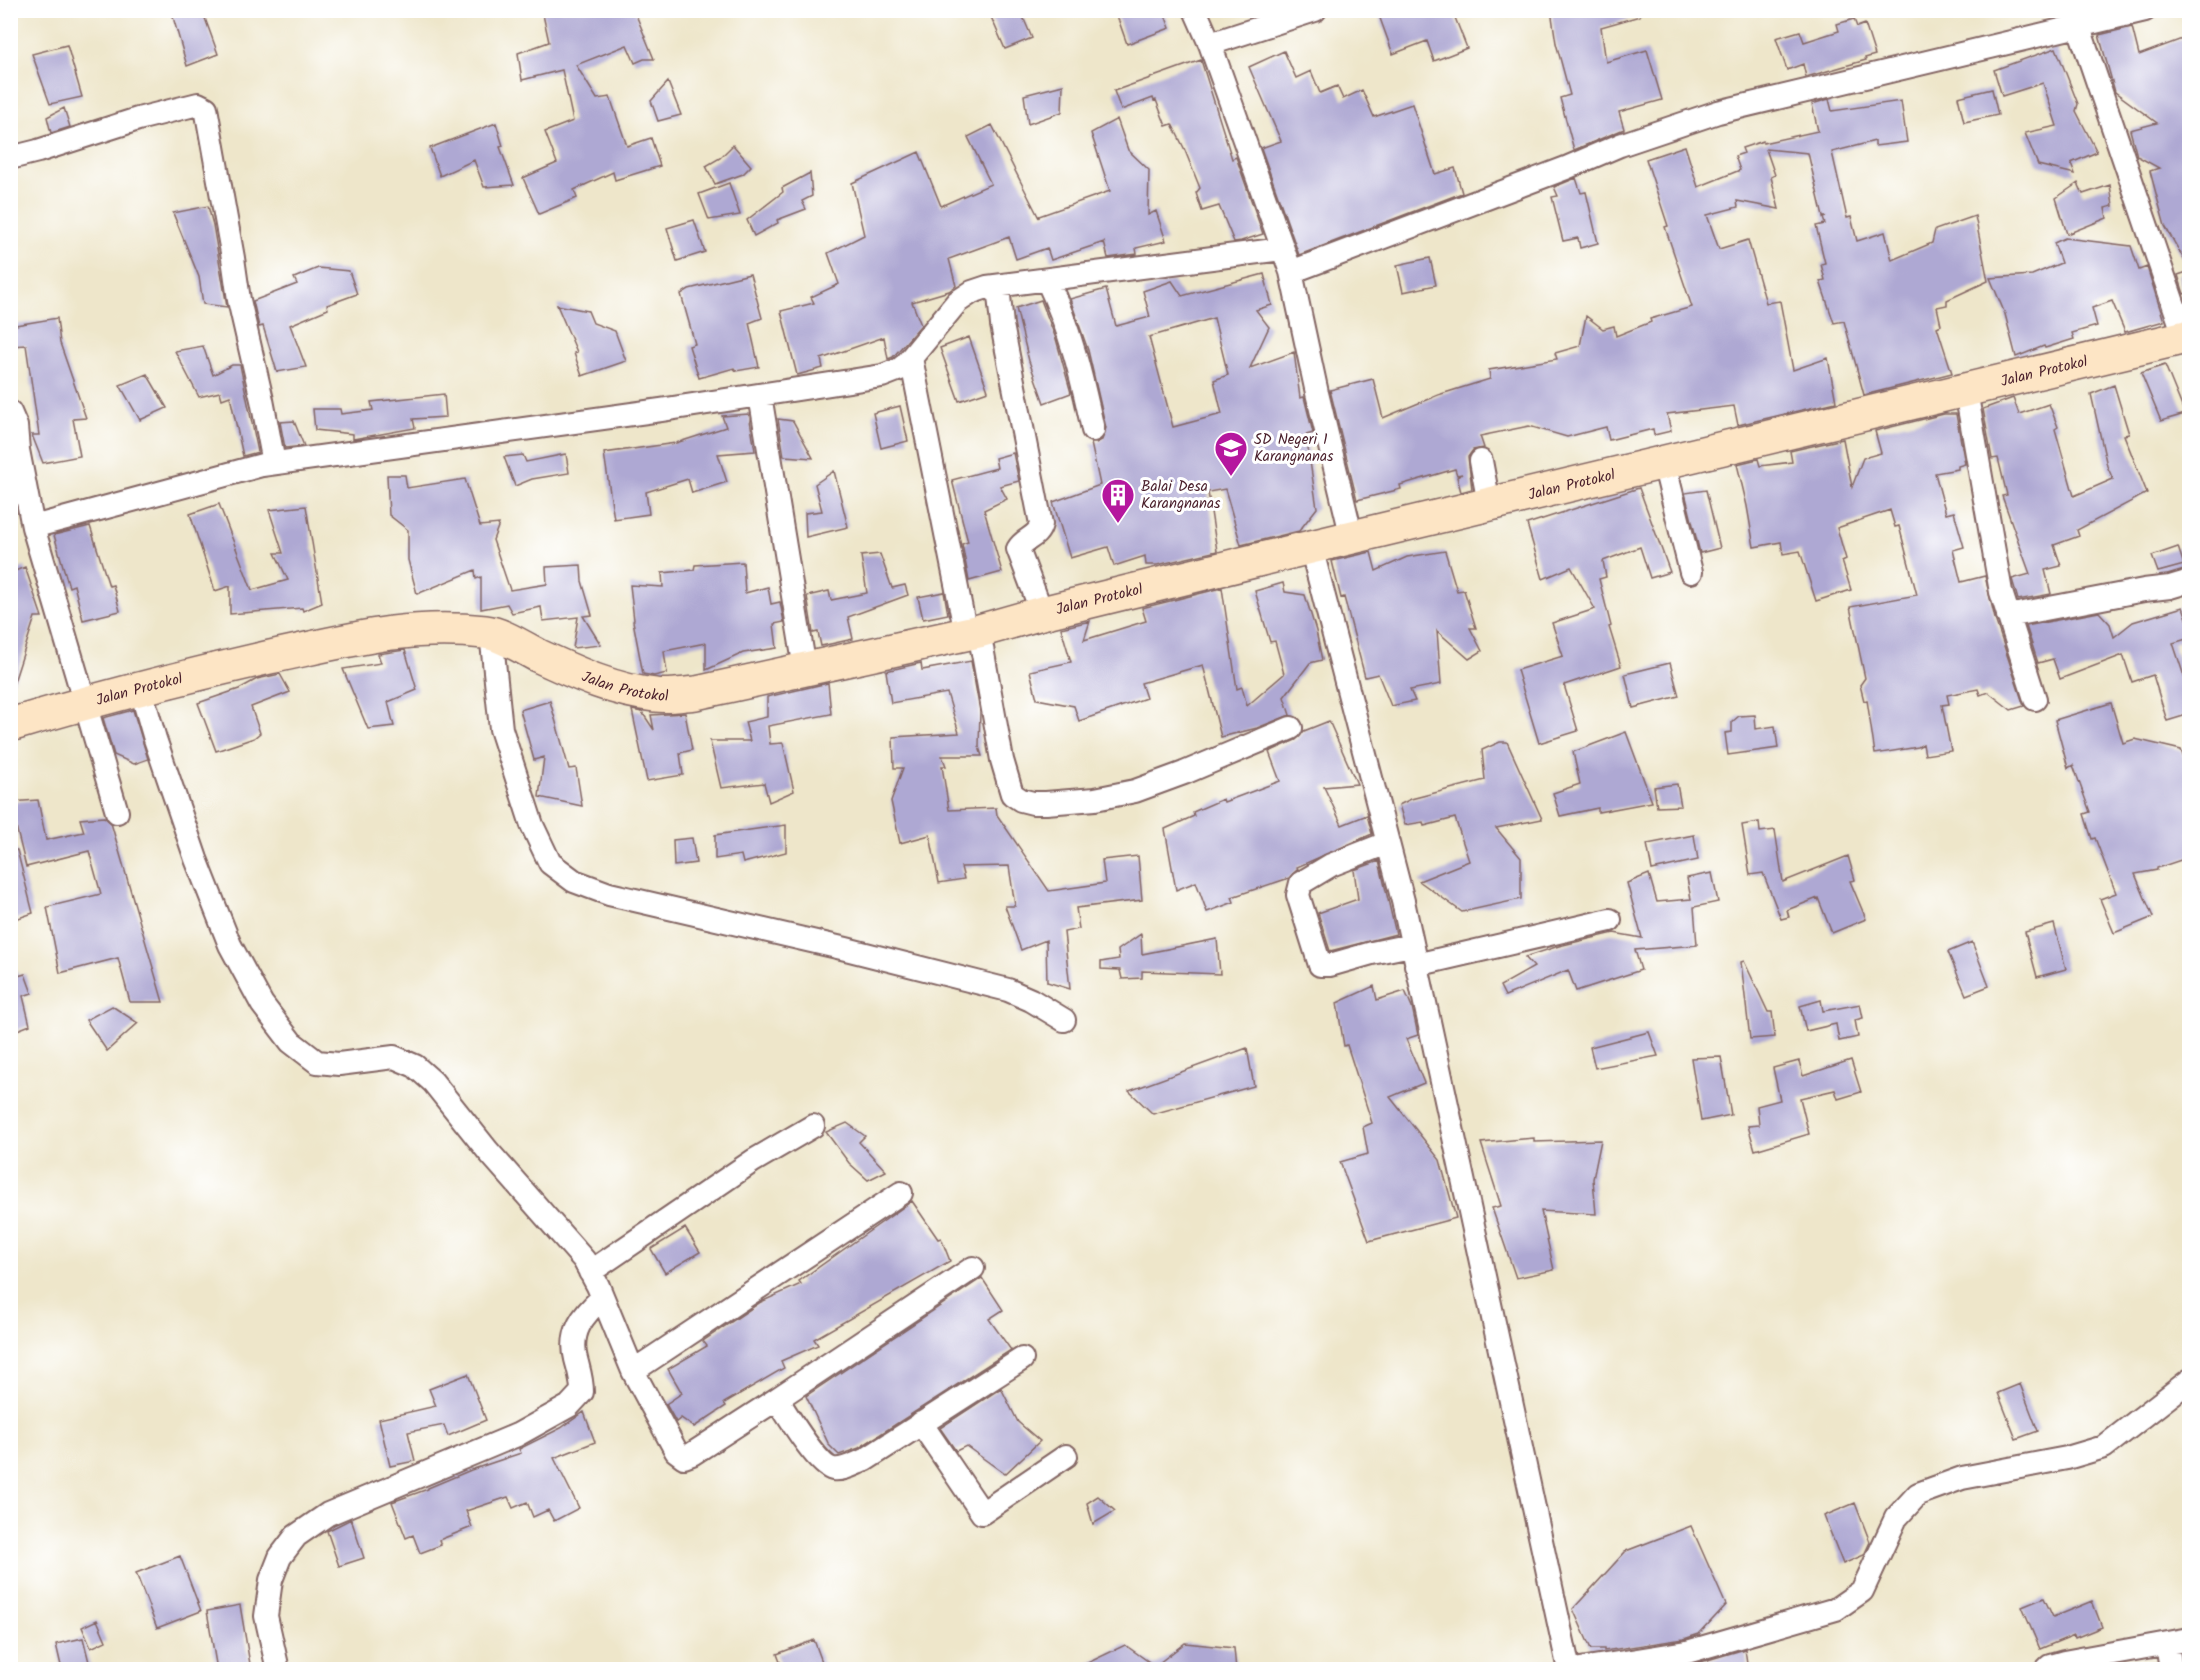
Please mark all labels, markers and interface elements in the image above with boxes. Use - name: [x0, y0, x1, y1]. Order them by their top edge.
- street label: Jalan Protokol: [1998, 350, 2091, 394]
- place label: SD Negeri 1 Karangnanas: [1254, 428, 1334, 469]
- school or university icon: SD Negeri 1 Karangnanas: [1213, 430, 1249, 477]
- street label: Jalan Protokol: [1526, 463, 1618, 507]
- place label: Balai Desa Karangnanas: [1141, 475, 1221, 516]
- building icon: Balai Desa Karangnanas: [1100, 477, 1136, 524]
- street label: Jalan Protokol: [1053, 578, 1146, 622]
- street label: Jalan Protokol: [578, 665, 669, 709]
- street label: Jalan Protokol: [93, 667, 186, 713]

